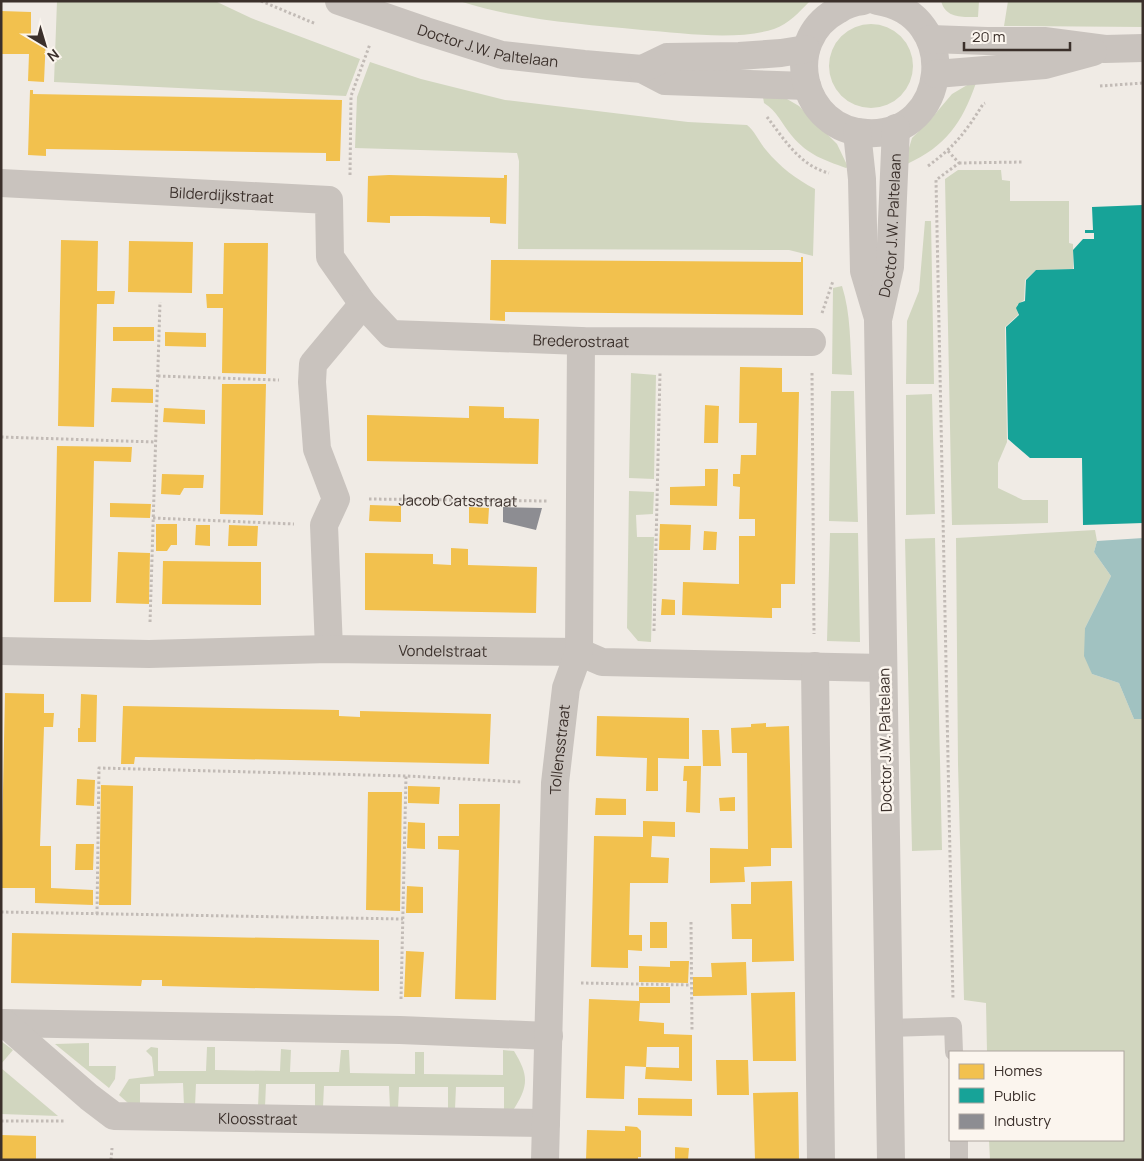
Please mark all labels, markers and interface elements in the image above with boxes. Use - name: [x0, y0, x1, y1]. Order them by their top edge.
- street label: Doctor J.W. Paltelaan: [415, 18, 559, 72]
- north arrow: [20, 20, 70, 70]
- scale bar: [964, 20, 1070, 52]
- text: 20 m: [972, 26, 1005, 47]
- text: N: [43, 45, 63, 66]
- street label: Doctor J.W. Paltelaan: [873, 153, 905, 299]
- street label: Bilderdijkstraat: [169, 181, 274, 208]
- street label: Brederostraat: [532, 329, 629, 352]
- street label: Jacob Catsstraat: [398, 489, 518, 511]
- street label: Vondelstraat: [398, 639, 487, 661]
- street label: Doctor J.W. Paltelaan: [873, 668, 897, 812]
- street label: Tollensstraat: [544, 703, 575, 795]
- legend: [949, 1051, 1124, 1141]
- text: Homes: [994, 1060, 1043, 1081]
- text: Public: [994, 1085, 1036, 1106]
- street label: Kloosstraat: [218, 1107, 298, 1129]
- text: Industry: [994, 1110, 1051, 1131]

